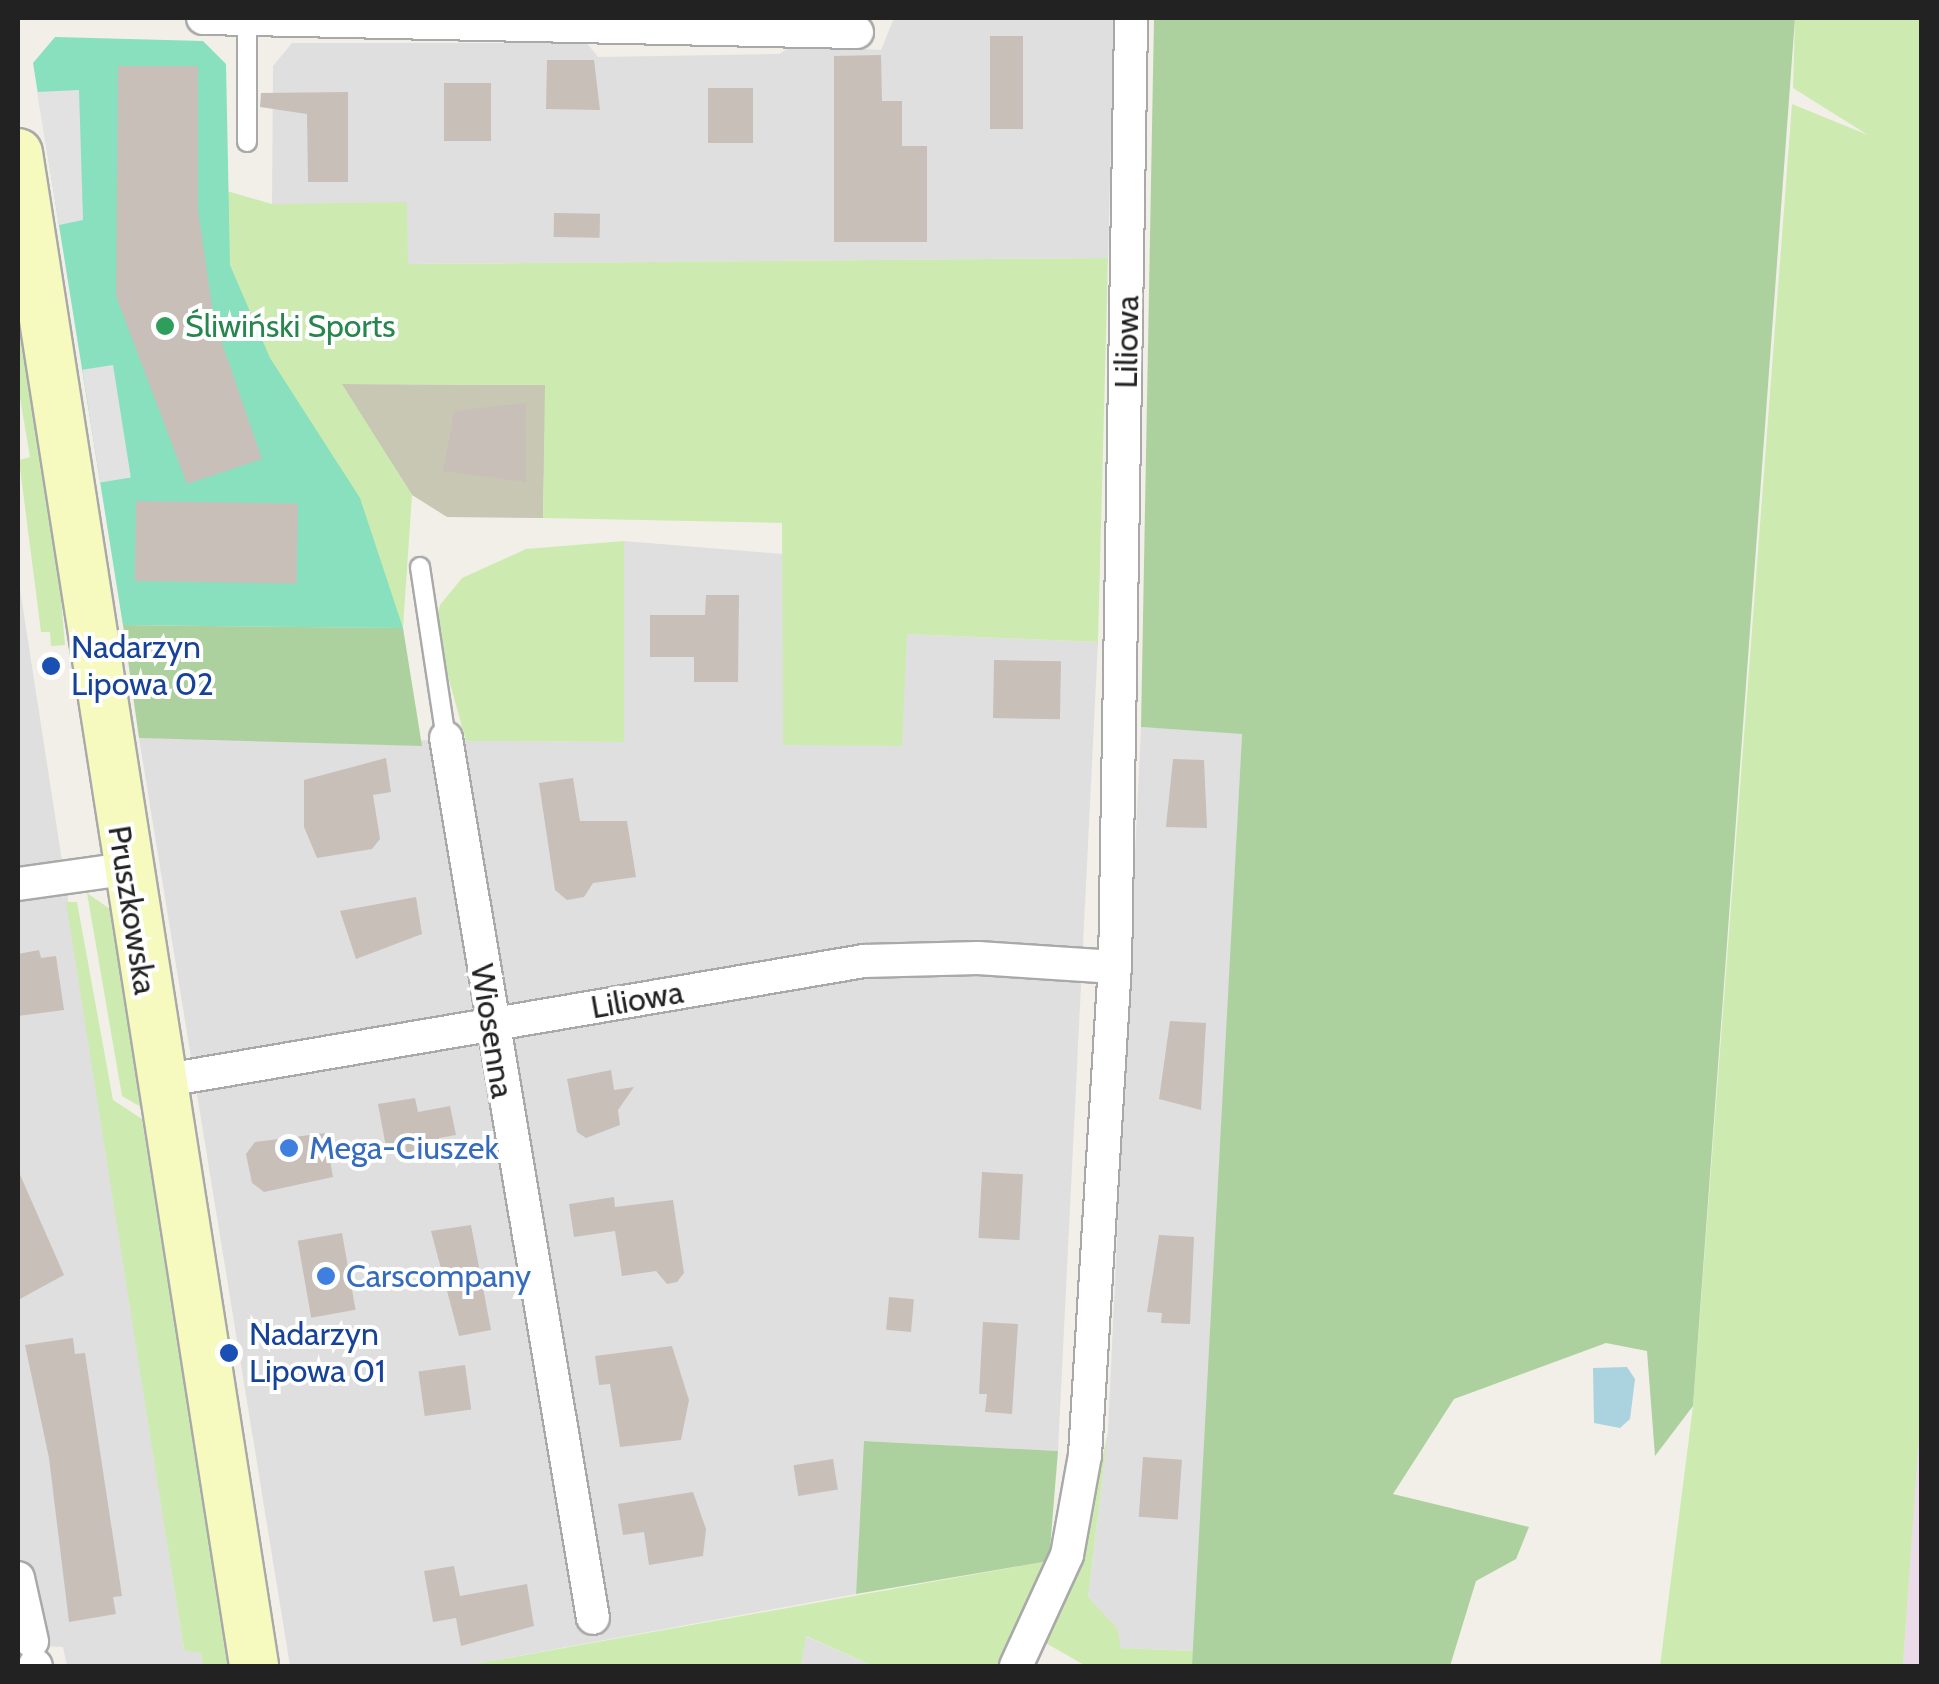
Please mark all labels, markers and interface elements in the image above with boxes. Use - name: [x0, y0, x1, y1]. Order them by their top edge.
- street label: Liliowa: [1107, 295, 1147, 389]
- place label: Śliwiński Sports: [185, 307, 396, 345]
- marker: Śliwiński Sports: [154, 315, 176, 337]
- place label: Nadarzyn Lipowa 02: [71, 629, 214, 704]
- marker: Nadarzyn Lipowa 02: [40, 655, 62, 677]
- street label: Pruszkowska: [100, 823, 164, 997]
- street label: Wiosenna: [462, 961, 522, 1101]
- street label: Liliowa: [588, 973, 686, 1027]
- place label: Mega-Ciuszek: [309, 1129, 499, 1167]
- marker: Mega-Ciuszek: [278, 1137, 300, 1159]
- place label: Carscompany: [346, 1257, 531, 1295]
- marker: Carscompany: [315, 1265, 337, 1287]
- place label: Nadarzyn Lipowa 01: [249, 1316, 385, 1391]
- marker: Nadarzyn Lipowa 01: [218, 1342, 240, 1364]

